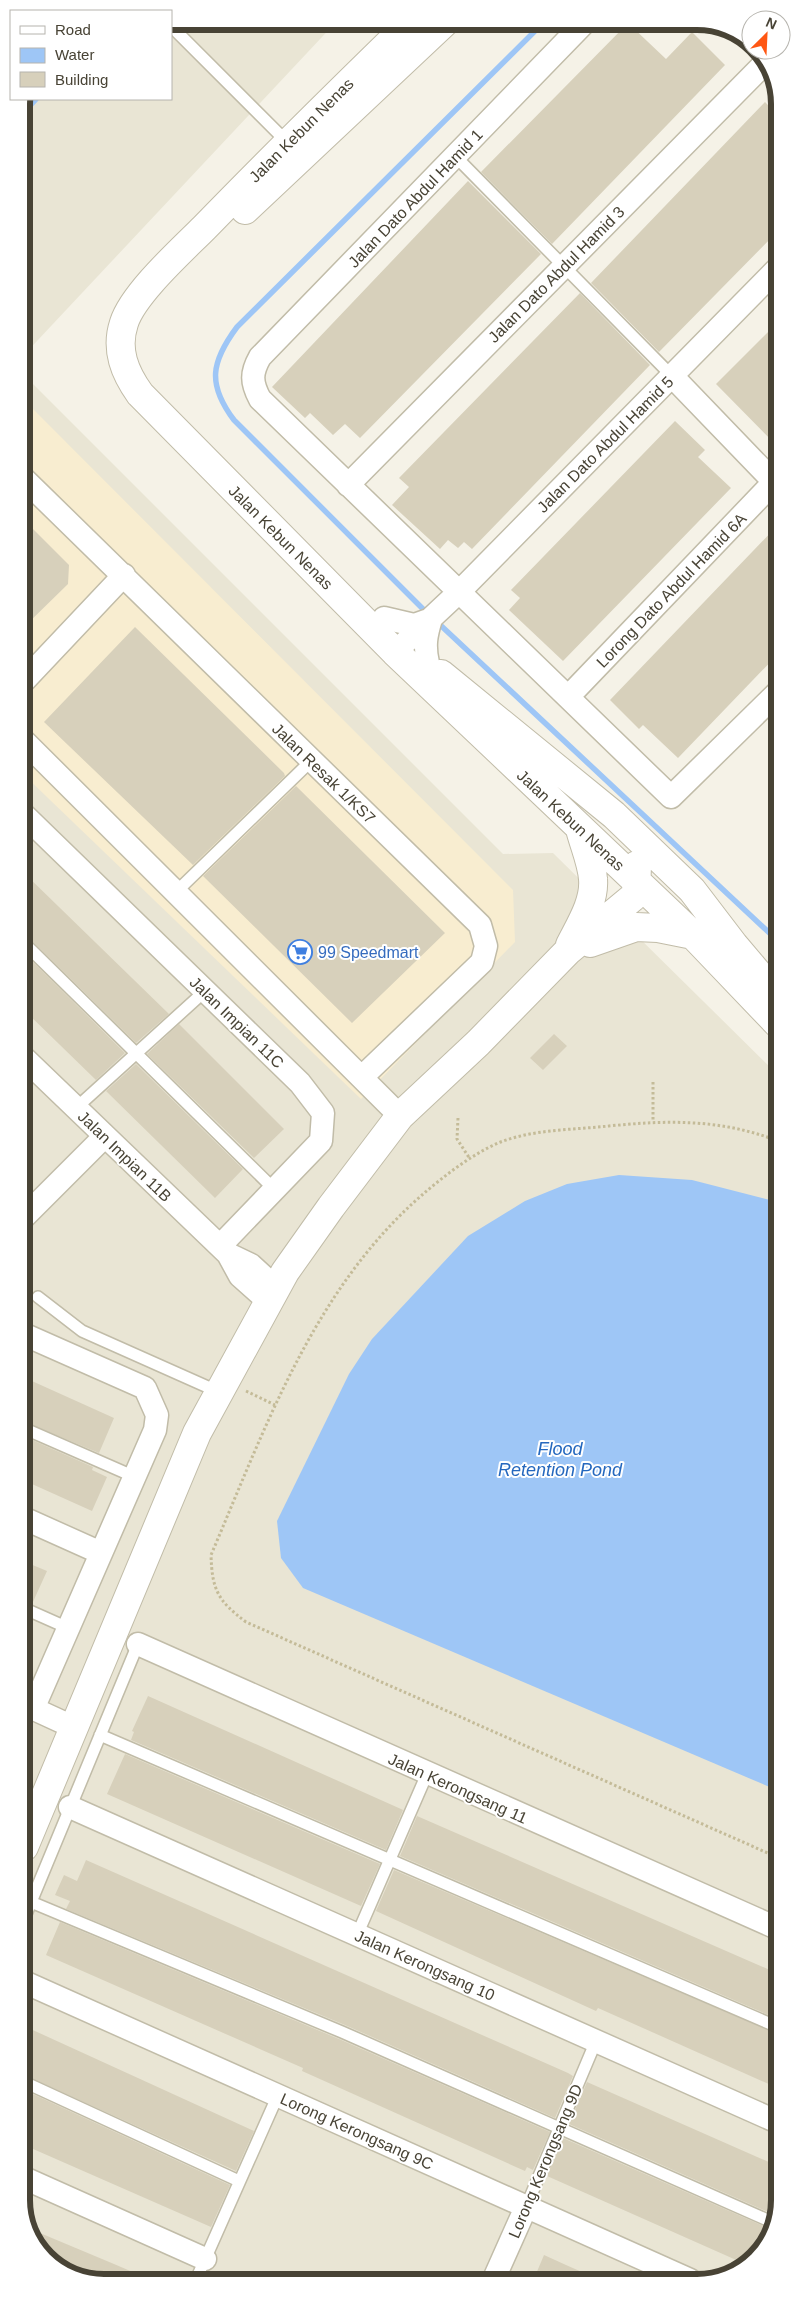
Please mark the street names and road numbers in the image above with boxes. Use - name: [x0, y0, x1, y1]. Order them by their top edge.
- street label: Jalan Kebun Nenas: [246, 75, 357, 186]
- street label: Jalan Dato Abdul Hamid 1: [345, 126, 486, 271]
- street label: Jalan Dato Abdul Hamid 3: [485, 203, 628, 346]
- street label: Jalan Dato Abdul Hamid 5: [534, 373, 677, 516]
- street label: Jalan Kebun Nenas: [225, 482, 336, 593]
- street label: Lorong Dato Abdul Hamid 6A: [593, 510, 750, 671]
- street label: Jalan Resak 1/KS7: [269, 720, 379, 827]
- street label: Jalan Kebun Nenas: [514, 767, 628, 874]
- street label: Jalan Impian 11C: [186, 973, 287, 1071]
- street label: Jalan Impian 11B: [75, 1108, 175, 1205]
- street label: Jalan Kerongsang 11: [386, 1750, 530, 1827]
- street label: Jalan Kerongsang 10: [352, 1927, 497, 2004]
- street label: Lorong Kerongsang 9D: [505, 2082, 586, 2241]
- street label: Lorong Kerongsang 9C: [278, 2090, 436, 2173]

